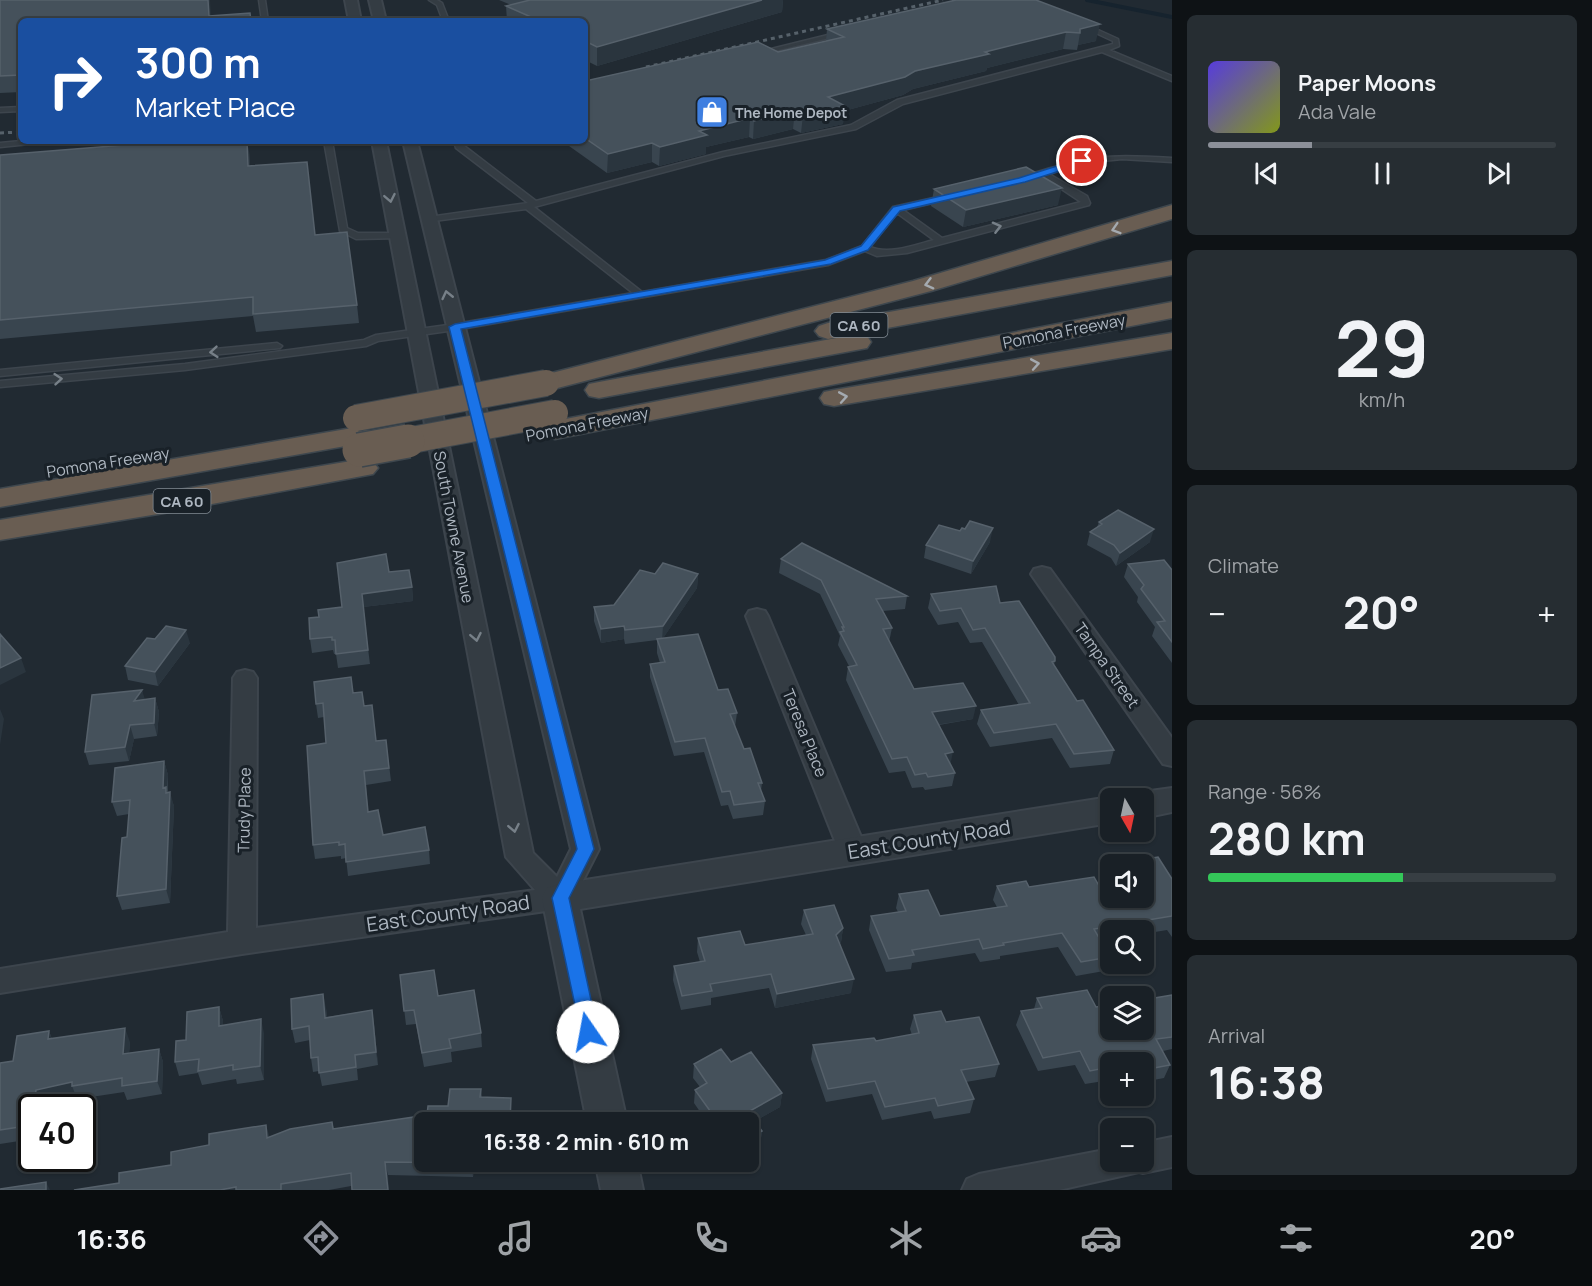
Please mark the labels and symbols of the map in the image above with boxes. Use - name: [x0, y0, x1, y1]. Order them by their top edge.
- shop icon: The Home Depot: [694, 94, 730, 130]
- place label: The Home Depot: [735, 103, 847, 122]
- pin: [1056, 135, 1107, 186]
- one-way arrow: [383, 193, 396, 203]
- one-way arrow: [992, 221, 1002, 234]
- one-way arrow: [1111, 222, 1122, 234]
- one-way arrow: [924, 277, 935, 289]
- one-way arrow: [442, 291, 455, 301]
- street label: Pomona Freeway: [1001, 308, 1128, 354]
- road number: CA 60: [830, 313, 888, 337]
- one-way arrow: [210, 345, 219, 358]
- one-way arrow: [1030, 358, 1040, 371]
- one-way arrow: [54, 373, 63, 386]
- one-way arrow: [838, 391, 847, 403]
- street label: Pomona Freeway: [524, 401, 651, 447]
- street label: Pomona Freeway: [45, 441, 172, 483]
- street label: South Towne Avenue: [428, 449, 480, 605]
- road number: CA 60: [154, 489, 210, 513]
- street label: Tampa Street: [1069, 618, 1145, 712]
- one-way arrow: [469, 632, 482, 642]
- street label: Teresa Place: [777, 686, 833, 780]
- street label: Trudy Place: [232, 767, 256, 853]
- north arrow: [1100, 788, 1154, 842]
- street label: East County Road: [846, 813, 1012, 865]
- one-way arrow: [507, 823, 520, 833]
- street label: East County Road: [365, 888, 531, 938]
- position arrow: [556, 1000, 620, 1064]
- speed limit sign: 40: [18, 1094, 96, 1172]

